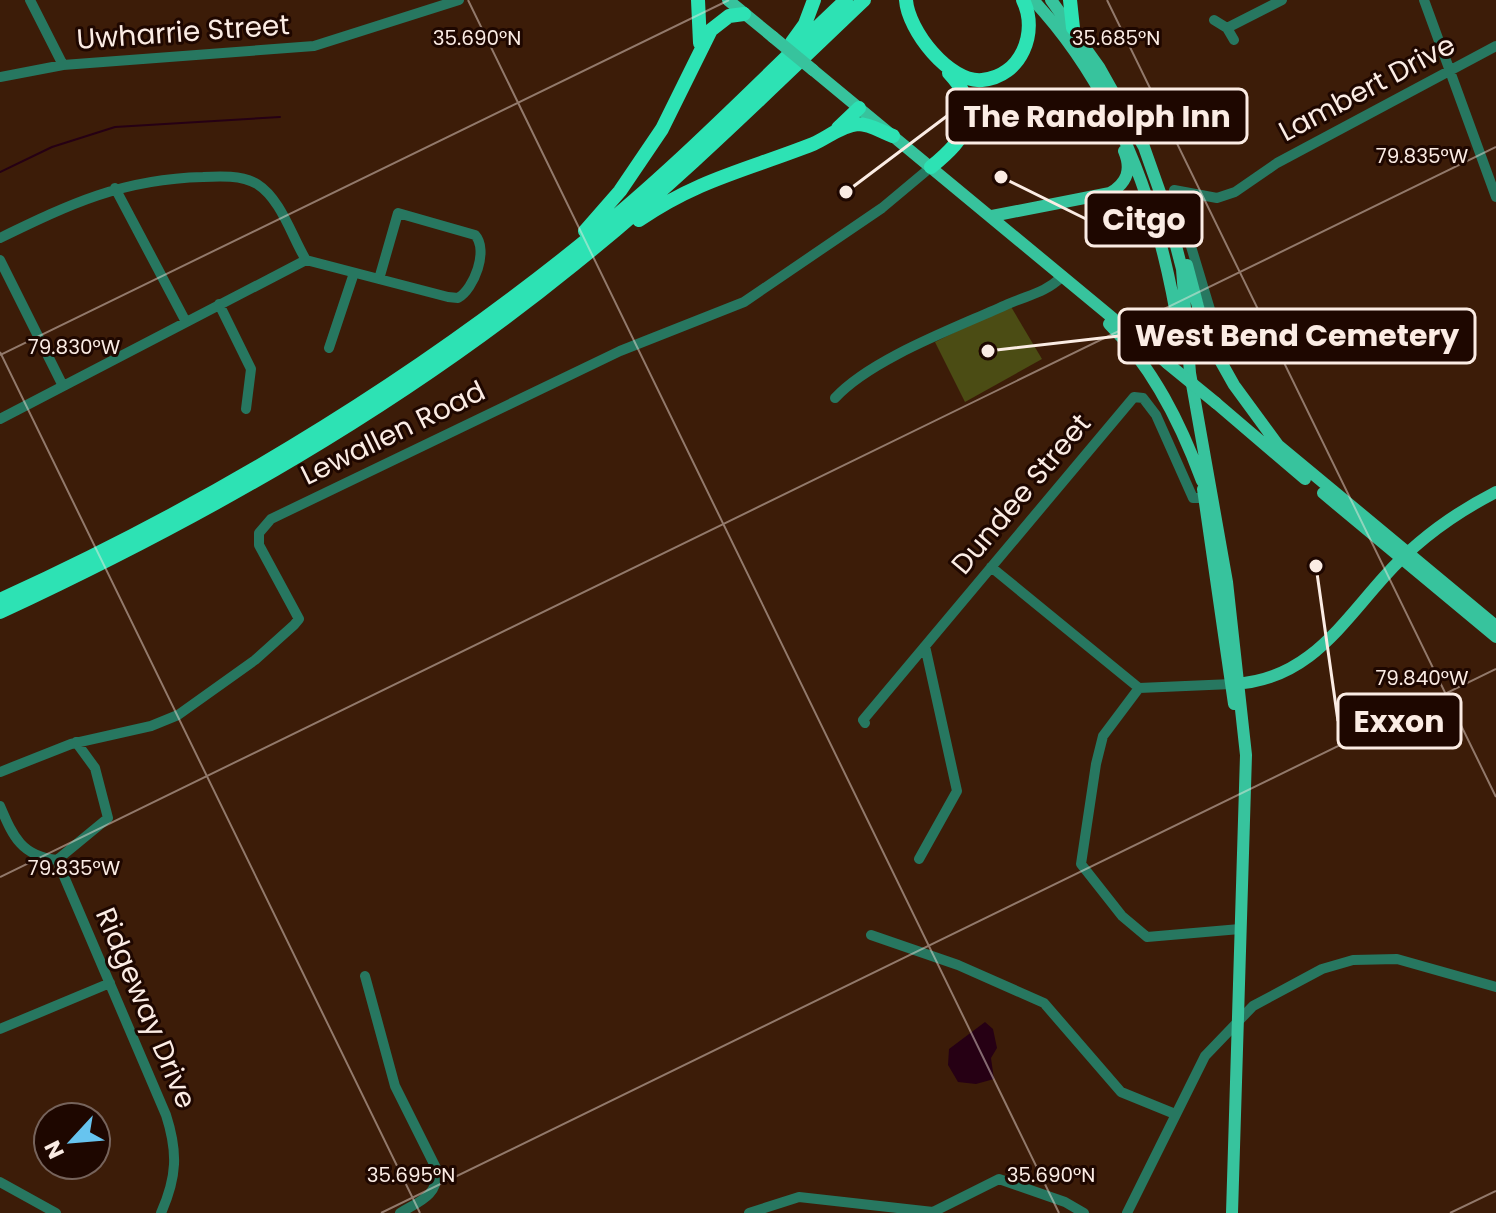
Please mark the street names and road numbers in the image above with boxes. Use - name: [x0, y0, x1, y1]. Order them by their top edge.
- street label: Uwharrie Street: [75, 5, 291, 59]
- street label: Lambert Drive: [1272, 25, 1462, 151]
- street label: Lewallen Road: [294, 371, 492, 495]
- street label: Dundee Street: [942, 405, 1100, 583]
- street label: Ridgeway Drive: [86, 902, 206, 1114]

